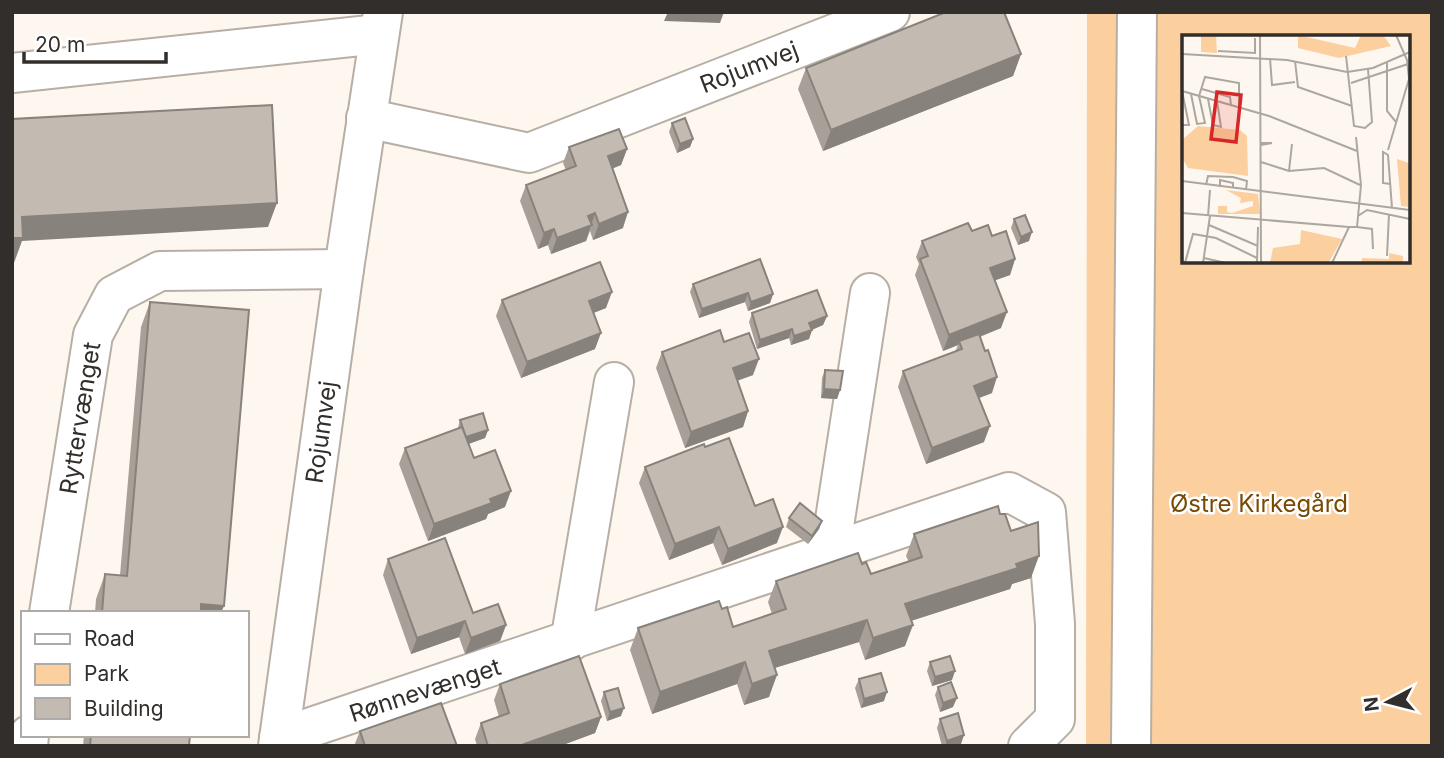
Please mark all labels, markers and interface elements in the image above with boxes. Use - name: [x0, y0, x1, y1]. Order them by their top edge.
- scale bar: [24, 21, 166, 65]
- text: 20 m: [35, 32, 85, 57]
- street label: Rojumvej: [696, 35, 802, 99]
- inset map: [1182, 35, 1409, 262]
- street label: Ryttervænget: [54, 340, 106, 496]
- street label: Rojumvej: [299, 379, 343, 485]
- park label: Østre Kirkegård: [1170, 489, 1348, 518]
- legend: [21, 611, 248, 737]
- text: Road: [84, 626, 135, 651]
- street label: Rønnevænget: [346, 652, 505, 728]
- text: Park: [84, 661, 129, 686]
- north arrow: [1353, 667, 1423, 737]
- text: N: [1359, 695, 1384, 713]
- text: Building: [84, 696, 164, 721]

